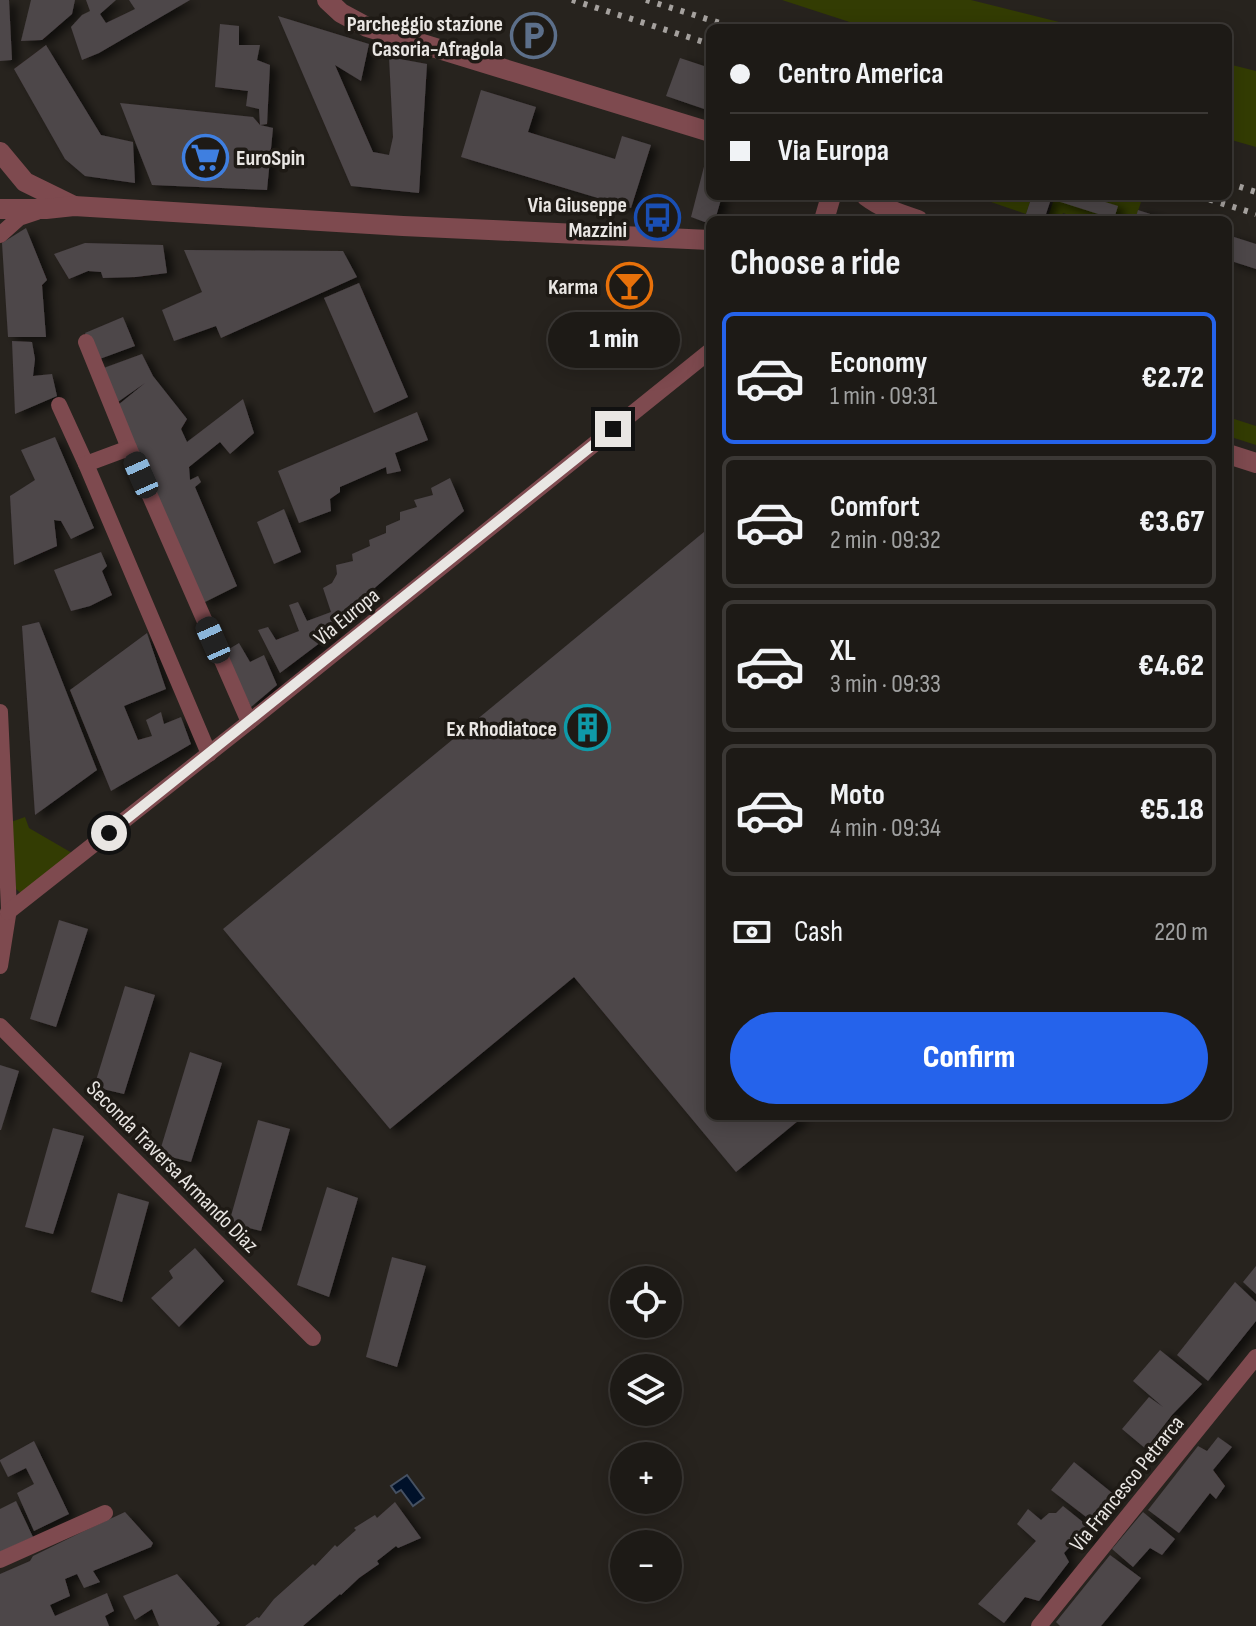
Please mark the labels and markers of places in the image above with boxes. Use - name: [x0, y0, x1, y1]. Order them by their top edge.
- place label: Parcheggio stazione Casoria-Afragola: [347, 11, 503, 63]
- parking icon: Parcheggio stazione Casoria-Afragola: [510, 12, 558, 60]
- supermarket icon: EuroSpin: [181, 133, 229, 181]
- place label: EuroSpin: [236, 145, 305, 172]
- place label: Via Giuseppe Mazzini: [527, 192, 627, 244]
- bus stop icon: Via Giuseppe Mazzini: [634, 193, 682, 241]
- bar icon: Karma: [605, 262, 653, 310]
- place label: Karma: [548, 274, 598, 301]
- building icon: Ex Rhodiatoce: [564, 704, 612, 752]
- place label: Ex Rhodiatoce: [446, 716, 557, 743]

